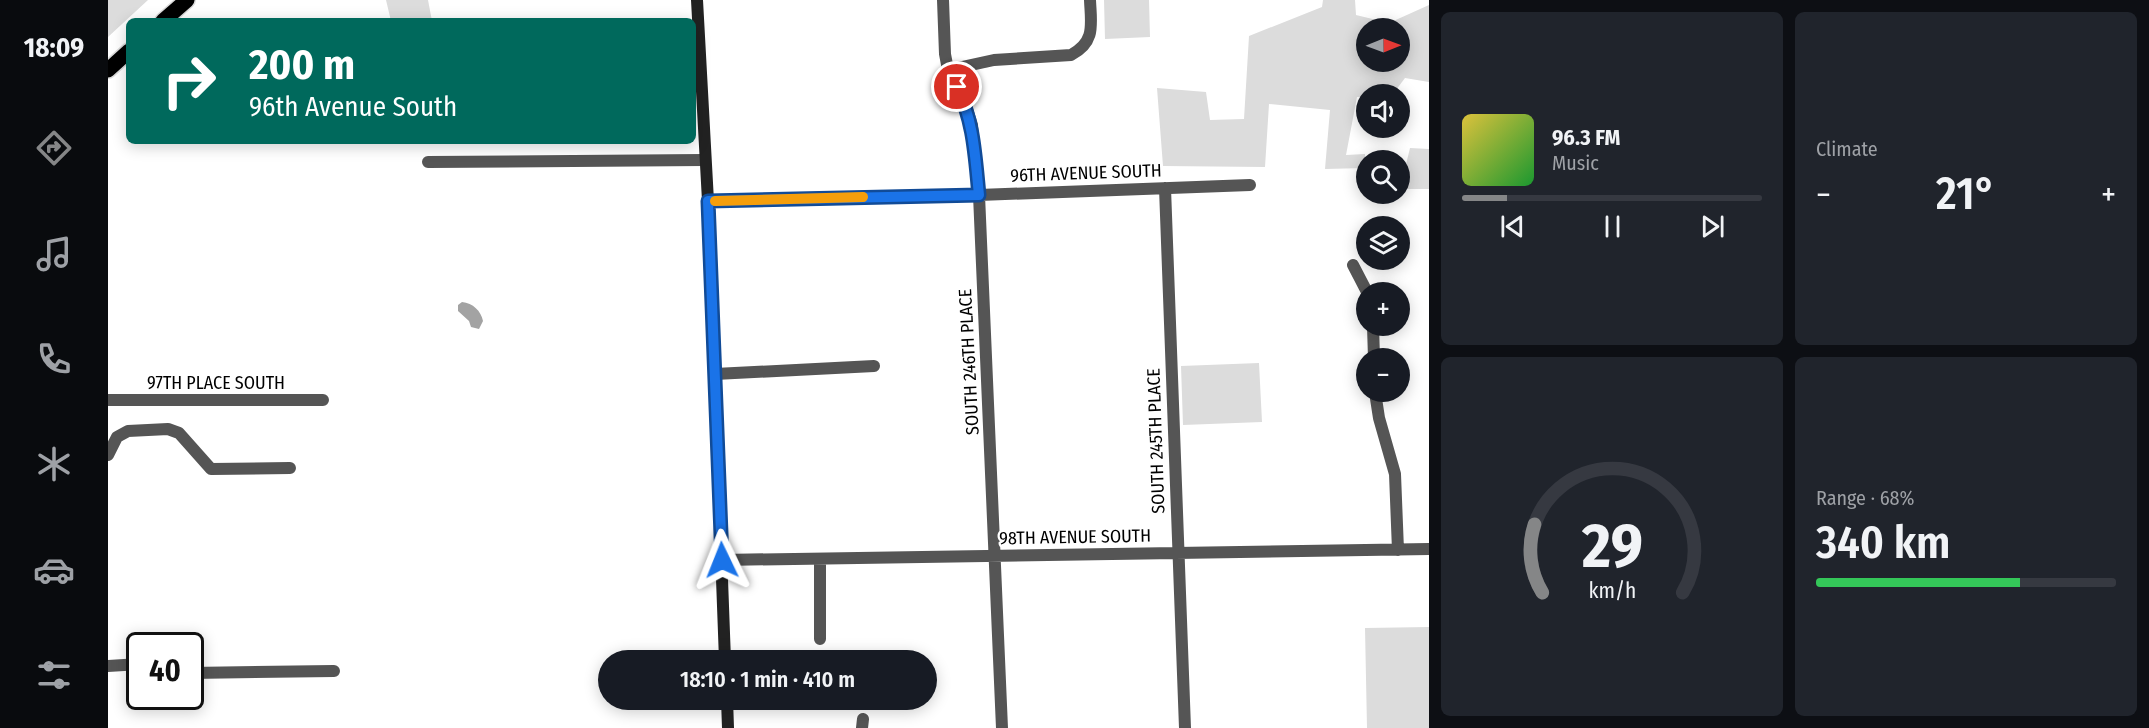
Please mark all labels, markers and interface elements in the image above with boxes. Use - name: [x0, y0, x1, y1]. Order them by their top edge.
- north arrow: [1356, 18, 1410, 72]
- map controls: [1356, 18, 1410, 402]
- text: 18:09: [24, 32, 84, 64]
- text: 200 m: [249, 40, 355, 90]
- icon: right: [150, 42, 228, 120]
- pin: [931, 61, 982, 112]
- icon: arrive: [940, 70, 973, 103]
- button: sound: [1356, 84, 1410, 138]
- text: 96th Avenue South: [249, 91, 457, 123]
- text: 96.3 FM: [1552, 124, 1620, 151]
- icon: directions: [33, 127, 75, 169]
- text: Climate: [1816, 137, 1878, 161]
- button: search: [1356, 150, 1410, 204]
- text: Music: [1552, 151, 1599, 175]
- street label: 96TH AVENUE SOUTH: [1010, 159, 1162, 187]
- text: 21°: [1936, 167, 1996, 221]
- text: −: [1816, 175, 1831, 215]
- text: +: [2101, 175, 2116, 215]
- icon: previous: [1496, 210, 1529, 243]
- icon: pause: [1596, 210, 1629, 243]
- icon: next: [1696, 210, 1729, 243]
- button: layers: [1356, 216, 1410, 270]
- icon: music: [33, 233, 75, 275]
- button: +: [1356, 282, 1410, 336]
- street label: SOUTH 246TH PLACE: [954, 288, 984, 436]
- icon: phone: [33, 338, 75, 380]
- button: −: [1356, 348, 1410, 402]
- street label: SOUTH 245TH PLACE: [1142, 368, 1170, 514]
- street label: 97TH PLACE SOUTH: [147, 372, 285, 394]
- icon: climate: [33, 443, 75, 485]
- text: Range · 68%: [1816, 486, 1915, 510]
- text: 29: [1581, 509, 1642, 584]
- text: 340 km: [1816, 516, 1951, 570]
- street label: 98TH AVENUE SOUTH: [999, 525, 1151, 549]
- position arrow: [690, 528, 754, 592]
- icon: car: [33, 549, 75, 591]
- text: km/h: [1588, 579, 1636, 605]
- speed limit sign: 40: [126, 632, 204, 710]
- icon: filters: [33, 654, 75, 696]
- text: 18:10 · 1 min · 410 m: [680, 666, 855, 693]

